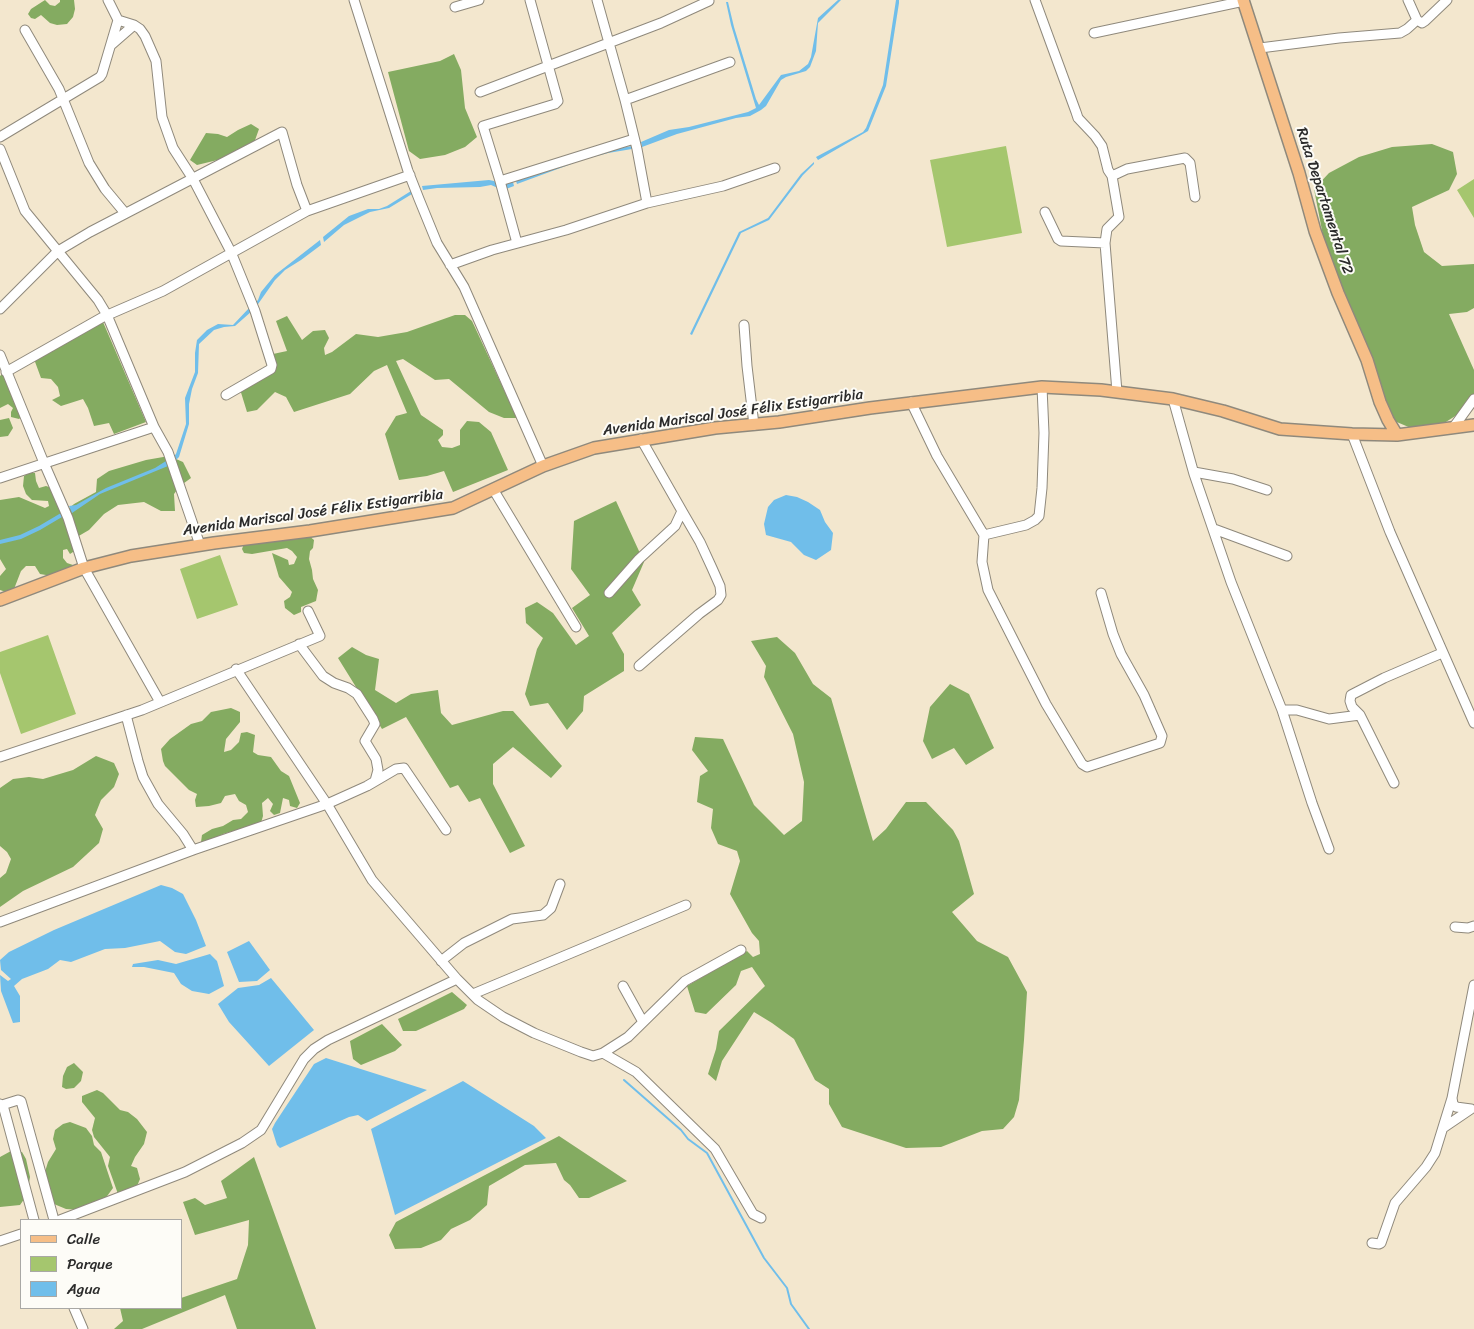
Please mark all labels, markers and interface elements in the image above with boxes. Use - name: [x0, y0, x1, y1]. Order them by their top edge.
- street label: Ruta Departamental 72: [1292, 125, 1356, 277]
- street label: Avenida Mariscal José Félix Estigarribia: [602, 386, 864, 440]
- street label: Avenida Mariscal José Félix Estigarribia: [182, 486, 444, 540]
- legend: [20, 1219, 182, 1309]
- text: Calle: [67, 1226, 100, 1252]
- text: Parque: [67, 1251, 112, 1277]
- text: Agua: [67, 1276, 100, 1302]

